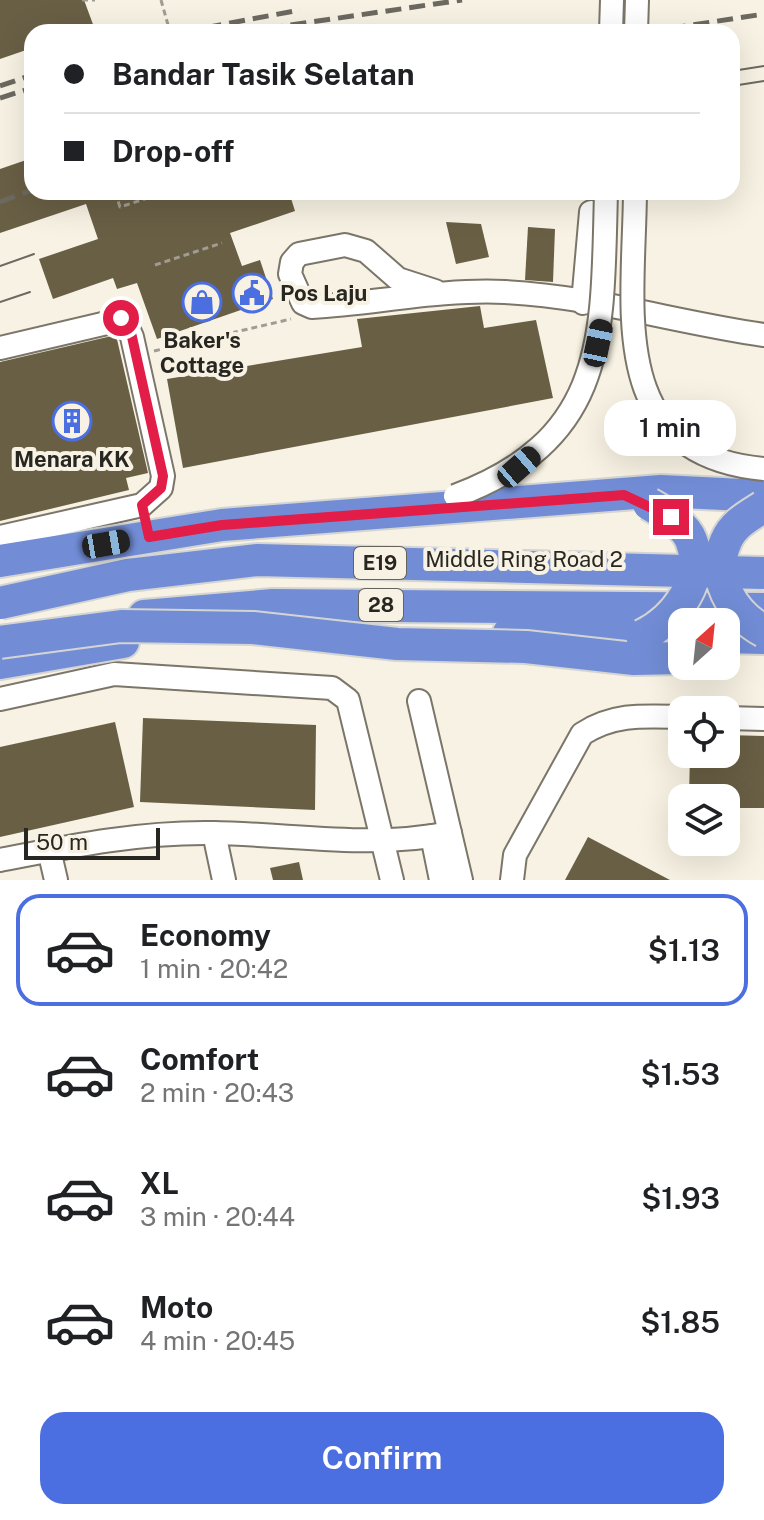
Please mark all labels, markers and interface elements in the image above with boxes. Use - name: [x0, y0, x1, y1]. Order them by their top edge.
- text: Bandar Tasik Selatan: [112, 56, 415, 92]
- text: Drop-off: [112, 133, 234, 169]
- public building icon: Pos Laju: [231, 272, 273, 314]
- place label: Pos Laju: [280, 280, 367, 306]
- shop icon: Baker's Cottage: [181, 281, 223, 323]
- route start: [103, 300, 139, 336]
- car: [581, 317, 615, 369]
- place label: Baker's Cottage: [160, 327, 244, 378]
- building icon: Menara KK: [51, 400, 93, 442]
- callout: 1 min: [605, 401, 737, 457]
- text: 1 min: [639, 412, 701, 443]
- car: [493, 442, 545, 492]
- place label: Menara KK: [14, 446, 130, 472]
- route end: [653, 499, 689, 535]
- car: [80, 528, 132, 560]
- street label: Middle Ring Road 2: [425, 546, 623, 572]
- road number: E19: [354, 547, 406, 579]
- road number: 28: [359, 589, 403, 621]
- north arrow: [668, 608, 740, 680]
- map controls: [668, 608, 740, 856]
- button: locate: [668, 696, 740, 768]
- button: layers: [668, 784, 740, 856]
- scale bar: [24, 824, 160, 860]
- text: 50 m: [36, 829, 88, 855]
- icon: car: [44, 914, 116, 986]
- text: Economy: [140, 917, 271, 953]
- text: $1.13: [648, 932, 720, 968]
- text: 1 min · 20:42: [140, 953, 288, 984]
- icon: car: [44, 1038, 116, 1110]
- text: Comfort: [140, 1041, 259, 1077]
- text: $1.53: [641, 1056, 720, 1092]
- text: 2 min · 20:43: [140, 1077, 294, 1108]
- icon: car: [44, 1162, 116, 1234]
- text: XL: [140, 1165, 179, 1201]
- text: $1.93: [641, 1180, 720, 1216]
- text: 3 min · 20:44: [140, 1201, 295, 1232]
- icon: car: [44, 1286, 116, 1358]
- text: Moto: [140, 1289, 213, 1325]
- text: $1.85: [640, 1304, 720, 1340]
- text: 4 min · 20:45: [140, 1325, 295, 1356]
- button: Confirm: [40, 1412, 724, 1504]

